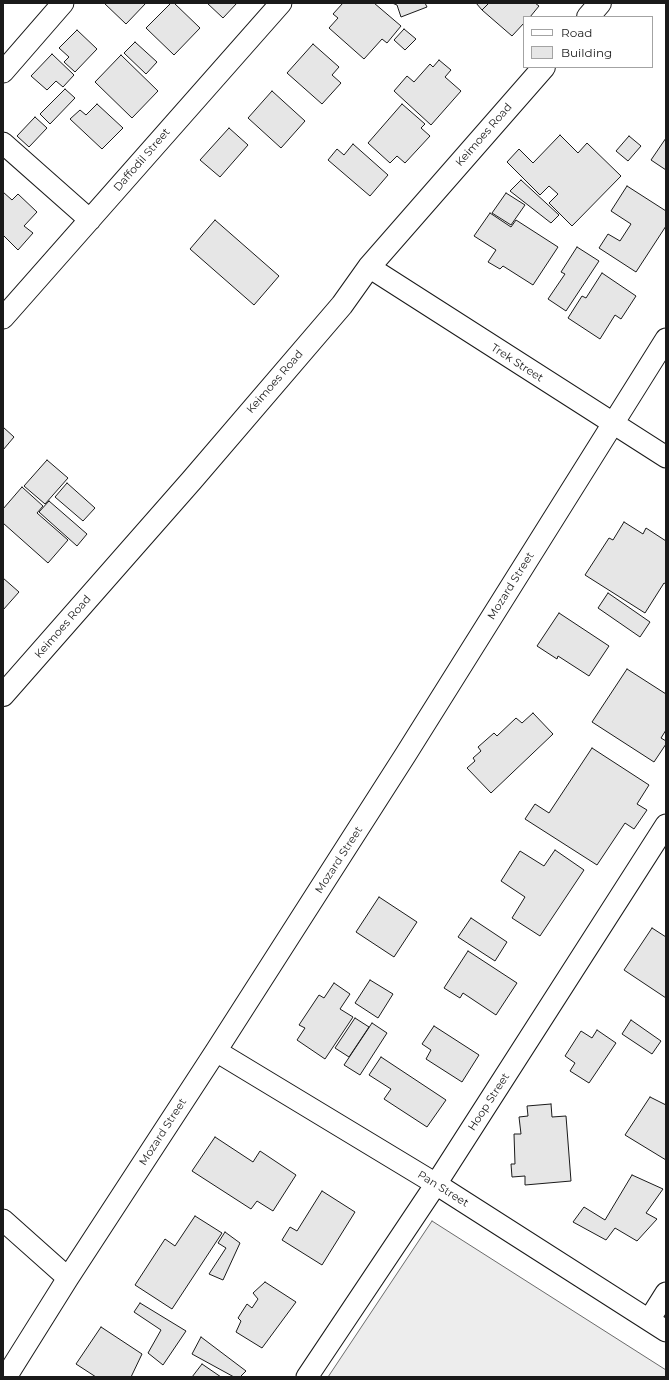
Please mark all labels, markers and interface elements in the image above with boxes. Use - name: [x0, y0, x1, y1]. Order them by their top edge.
- legend: [523, 16, 653, 68]
- text: Road: [561, 25, 592, 40]
- text: Building: [561, 45, 612, 60]
- street label: Keimoes Road: [453, 101, 515, 169]
- street label: Daffodil Street: [111, 126, 173, 194]
- street label: Trek Street: [488, 341, 546, 385]
- street label: Keimoes Road: [244, 348, 306, 416]
- street label: Mozard Street: [485, 550, 537, 622]
- street label: Keimoes Road: [32, 593, 94, 661]
- street label: Mozard Street: [312, 824, 366, 896]
- street label: Hoop Street: [465, 1071, 513, 1133]
- street label: Mozard Street: [136, 1096, 190, 1168]
- street label: Pan Street: [415, 1168, 471, 1210]

